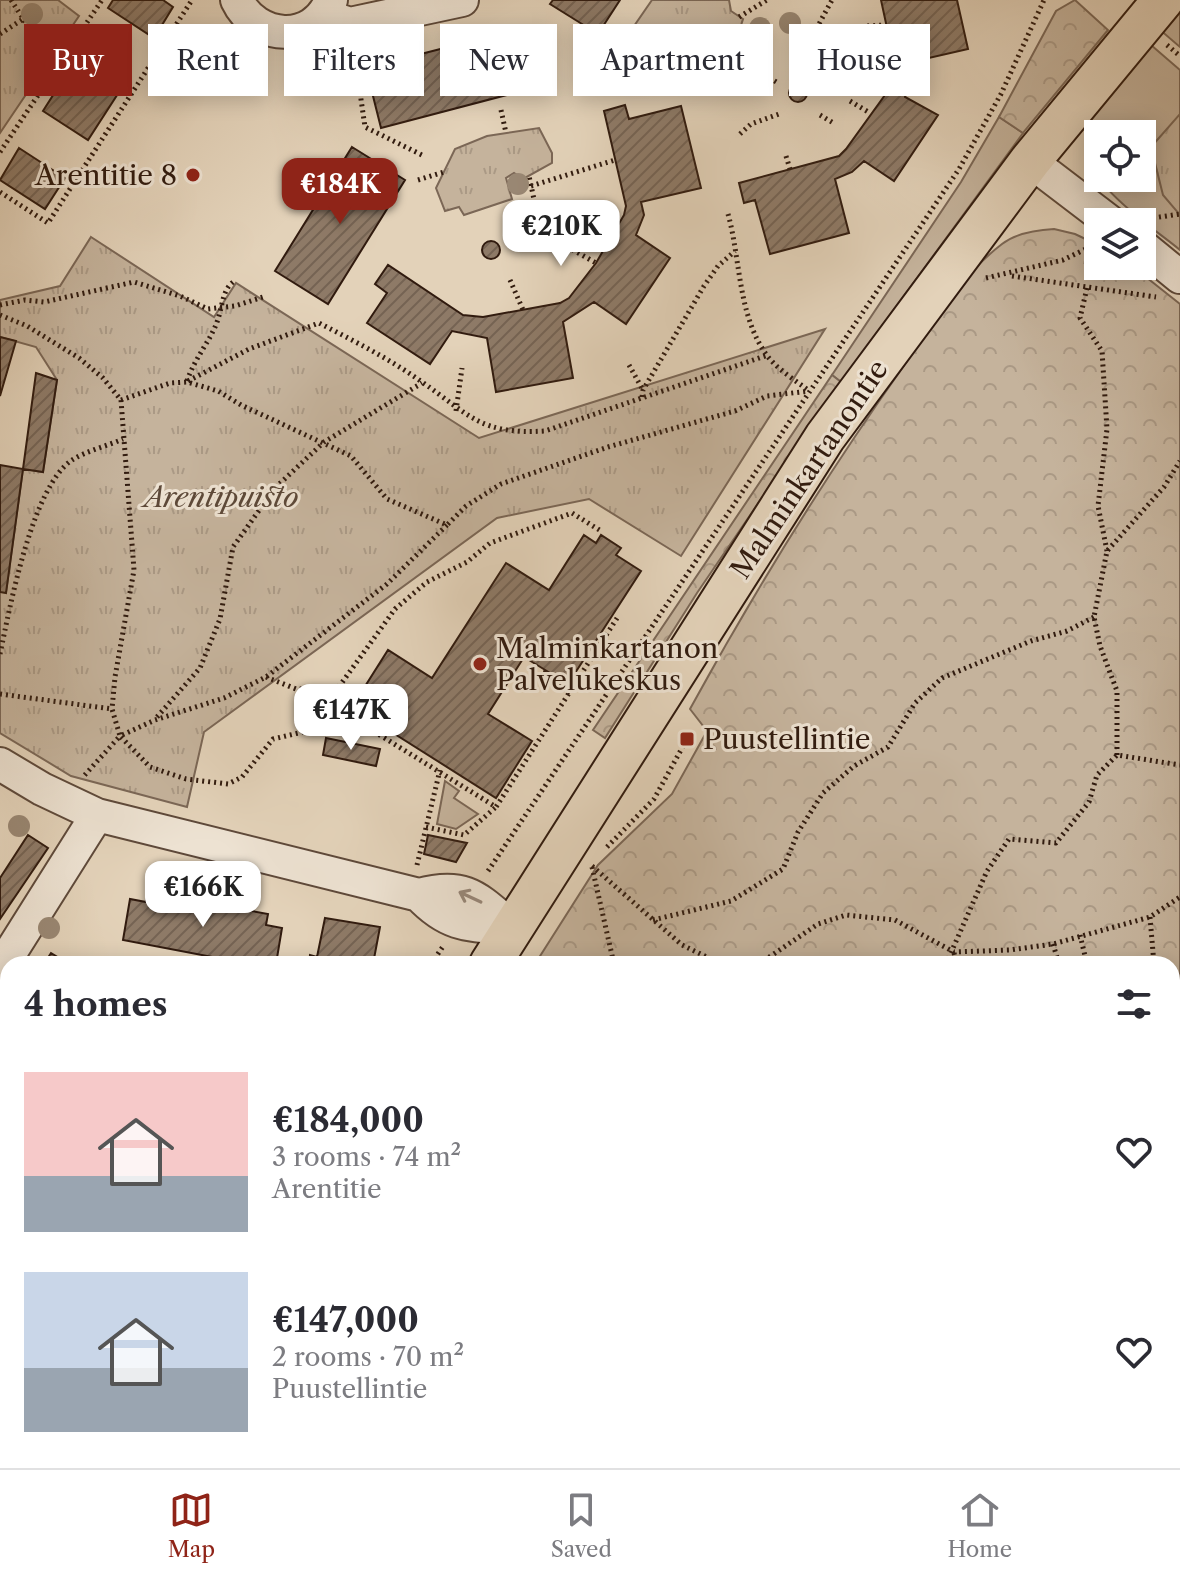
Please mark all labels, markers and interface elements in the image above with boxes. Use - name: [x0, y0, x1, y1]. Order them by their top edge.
- chip: Buy: [24, 24, 132, 96]
- chip: Rent: [148, 24, 268, 96]
- chip: Filters: [284, 24, 424, 96]
- chip: New: [440, 24, 557, 96]
- chip: Apartment: [573, 24, 773, 96]
- chip: House: [789, 24, 930, 96]
- map controls: [1084, 120, 1156, 280]
- button: locate: [1084, 120, 1156, 192]
- place label: Arentitie 8: [34, 158, 177, 192]
- pin: €184K: [284, 158, 396, 226]
- marker: Arentitie 8: [184, 166, 202, 184]
- text: €184K: [300, 168, 380, 200]
- pin: €210K: [505, 200, 617, 268]
- button: layers: [1084, 208, 1156, 280]
- text: €210K: [521, 210, 601, 242]
- street label: Malminkartanontie: [723, 353, 895, 585]
- park label: Arentipuisto: [140, 480, 298, 514]
- place label: Malminkartanon Palvelukeskus: [496, 631, 718, 697]
- marker: Malminkartanon Palvelukeskus: [471, 655, 489, 673]
- pin: €147K: [295, 684, 407, 752]
- text: €147K: [312, 694, 390, 726]
- place label: Puustellintie: [703, 722, 870, 756]
- marker: Puustellintie: [678, 730, 696, 748]
- pin: €166K: [147, 861, 259, 929]
- text: €166K: [163, 871, 243, 903]
- one-way arrow: [459, 889, 483, 904]
- icon: filters: [1112, 982, 1156, 1026]
- text: 4 homes: [24, 983, 168, 1025]
- text: €184,000: [272, 1099, 424, 1141]
- icon: home: [88, 1104, 184, 1200]
- icon: heart: [1112, 1130, 1156, 1174]
- text: 3 rooms · 74 m²: [272, 1141, 461, 1173]
- text: Arentitie: [272, 1173, 382, 1205]
- text: €147,000: [272, 1299, 419, 1341]
- icon: home: [88, 1304, 184, 1400]
- icon: heart: [1112, 1330, 1156, 1374]
- text: 2 rooms · 70 m²: [272, 1341, 464, 1373]
- text: Puustellintie: [272, 1373, 427, 1405]
- tab: Map: [168, 1488, 215, 1563]
- tab: Saved: [551, 1488, 612, 1563]
- tab: Home: [948, 1488, 1012, 1563]

